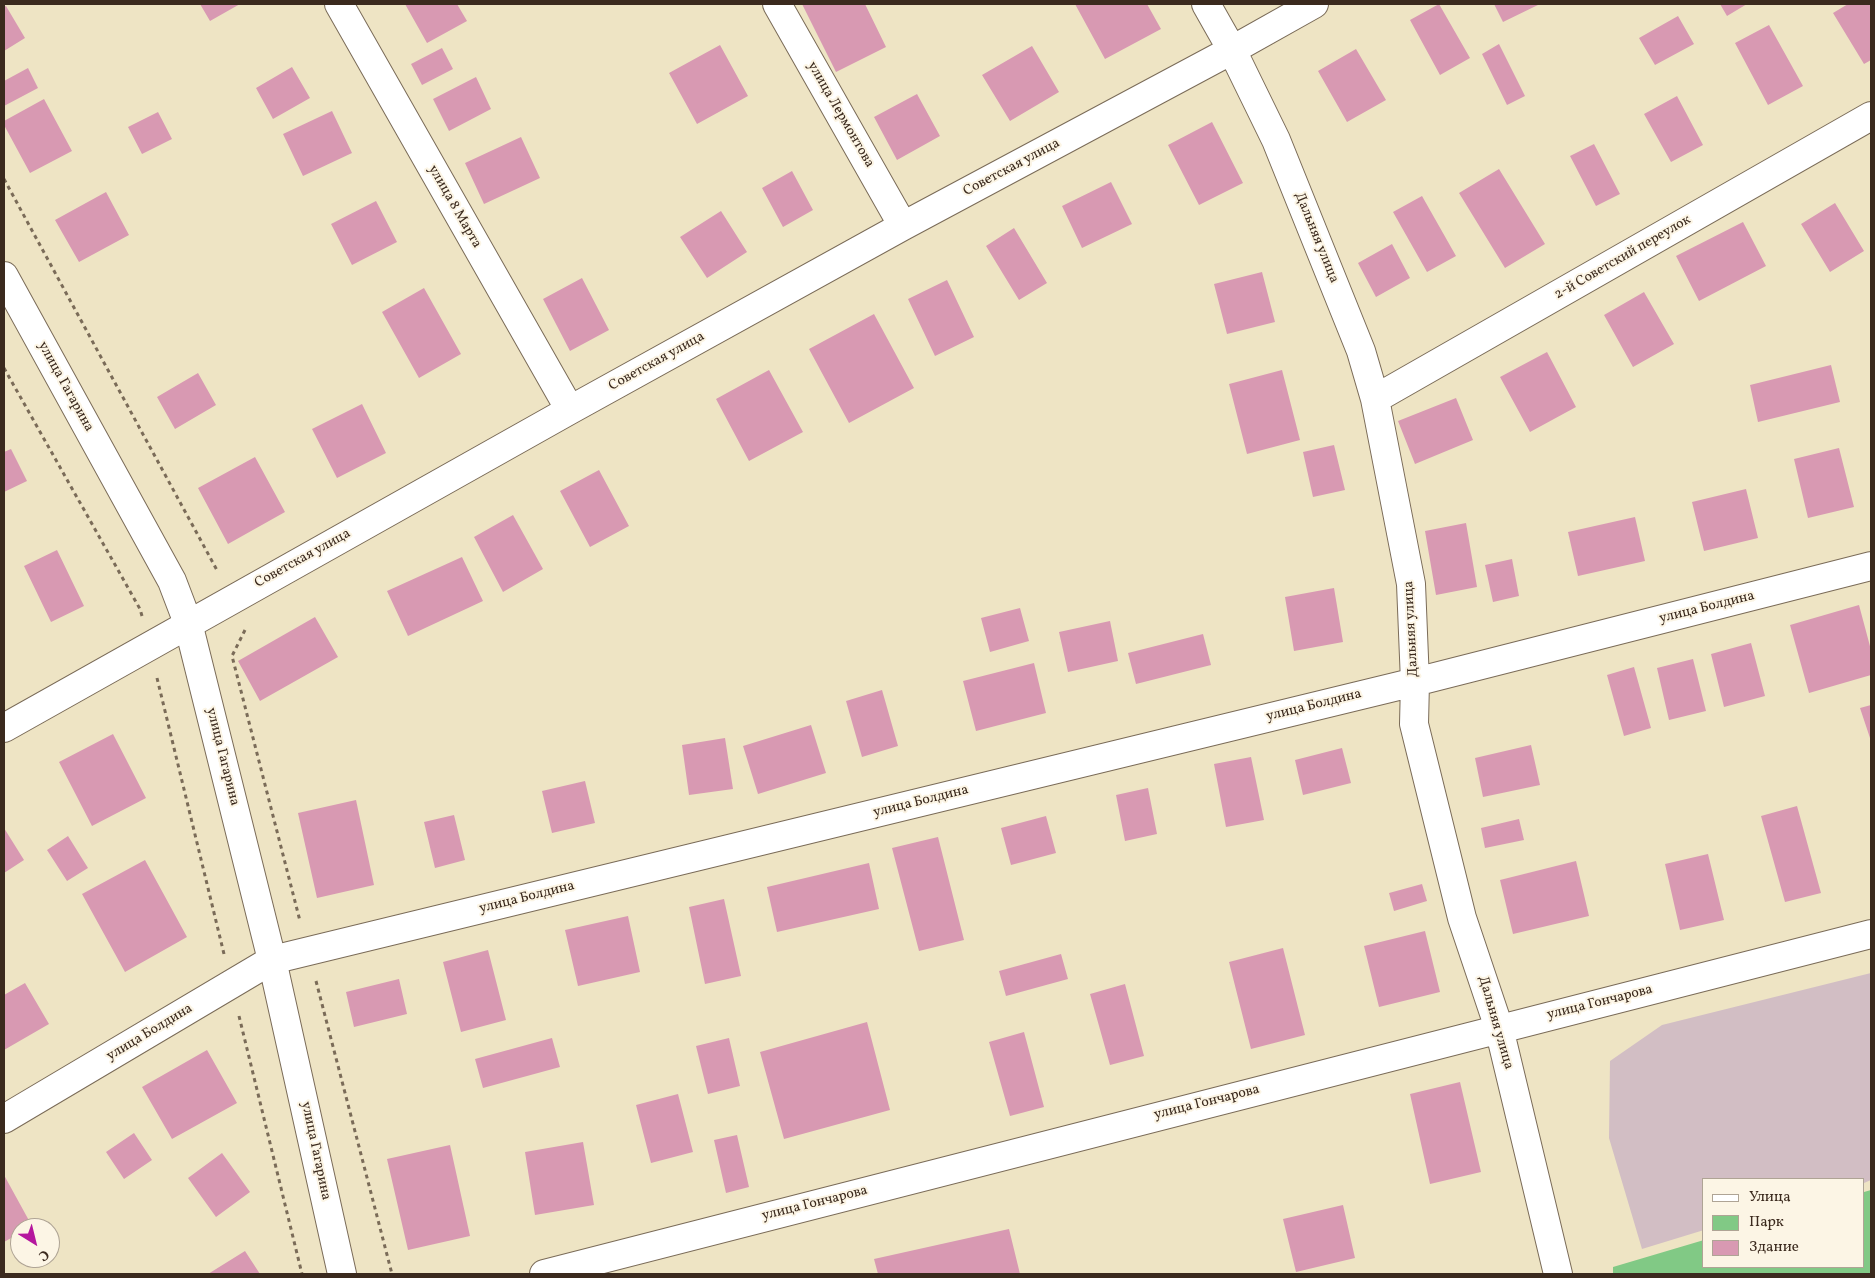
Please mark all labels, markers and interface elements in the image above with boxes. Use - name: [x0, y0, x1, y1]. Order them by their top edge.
- street label: улица Лермонтова: [803, 59, 877, 171]
- street label: Советская улица: [961, 135, 1063, 201]
- street label: улица 8 Марта: [423, 162, 485, 252]
- street label: Дальняя улица: [1290, 190, 1342, 286]
- street label: 2-й Советский переулок: [1552, 212, 1694, 304]
- street label: Советская улица: [606, 329, 708, 395]
- street label: улица Гагарина: [33, 339, 97, 435]
- street label: Советская улица: [252, 526, 354, 592]
- street label: Дальняя улица: [1401, 580, 1423, 678]
- street label: улица Болдина: [1658, 588, 1756, 628]
- street label: улица Болдина: [1265, 686, 1363, 726]
- street label: улица Гагарина: [202, 706, 242, 808]
- street label: улица Болдина: [872, 782, 970, 822]
- street label: улица Болдина: [478, 878, 576, 918]
- street label: Дальняя улица: [1474, 974, 1516, 1072]
- street label: улица Гончарова: [1545, 982, 1655, 1024]
- street label: улица Болдина: [104, 1001, 196, 1065]
- street label: улица Гончарова: [1152, 1082, 1262, 1124]
- street label: улица Гагарина: [296, 1100, 334, 1202]
- legend: [1702, 1178, 1865, 1268]
- street label: улица Гончарова: [760, 1183, 870, 1225]
- text: Улица: [1749, 1187, 1791, 1208]
- text: Парк: [1749, 1212, 1784, 1233]
- north arrow: [10, 1218, 60, 1268]
- text: Здание: [1749, 1237, 1799, 1258]
- text: С: [34, 1244, 53, 1265]

